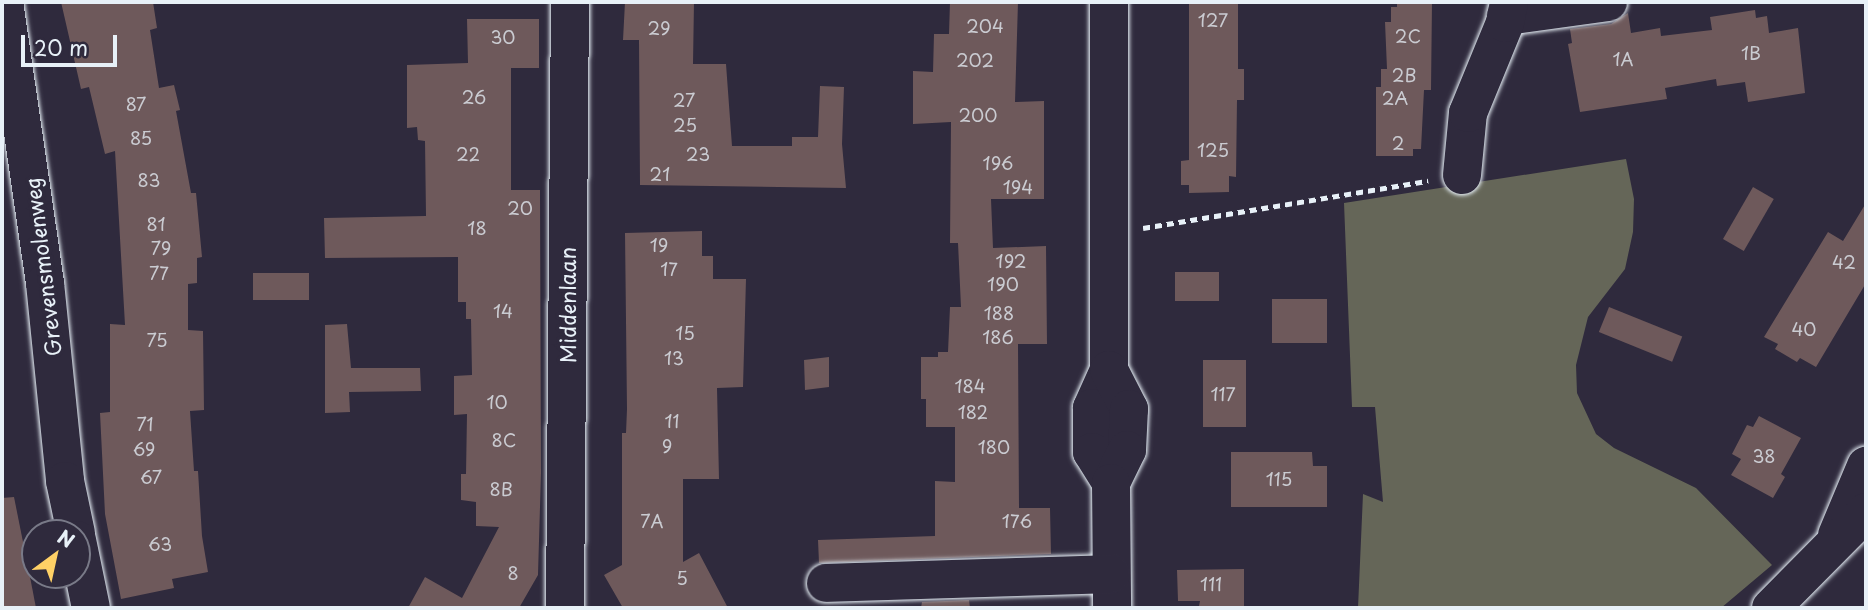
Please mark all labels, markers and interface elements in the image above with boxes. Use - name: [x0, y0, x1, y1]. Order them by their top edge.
- house number: 127: [1198, 9, 1228, 31]
- house number: 204: [966, 15, 1004, 37]
- house number: 29: [648, 17, 670, 39]
- scale bar: [24, 21, 121, 65]
- house number: 2C: [1395, 25, 1421, 47]
- house number: 30: [490, 26, 516, 48]
- text: 20 m: [34, 31, 88, 63]
- house number: 1B: [1741, 42, 1761, 64]
- house number: 1A: [1612, 48, 1634, 70]
- house number: 202: [956, 49, 994, 71]
- house number: 2B: [1392, 64, 1416, 86]
- house number: 26: [462, 86, 486, 108]
- house number: 2A: [1382, 87, 1408, 109]
- house number: 27: [673, 89, 695, 111]
- house number: 87: [126, 93, 146, 115]
- house number: 200: [959, 104, 997, 126]
- house number: 25: [673, 114, 697, 136]
- house number: 85: [130, 127, 152, 149]
- house number: 2: [1392, 132, 1404, 154]
- house number: 125: [1197, 139, 1229, 161]
- house number: 22: [456, 143, 480, 165]
- house number: 23: [686, 143, 710, 165]
- house number: 196: [983, 152, 1013, 174]
- house number: 21: [650, 163, 670, 185]
- house number: 83: [138, 169, 160, 191]
- street label: Grevensmolenweg: [19, 176, 65, 358]
- house number: 194: [1003, 176, 1033, 198]
- house number: 20: [507, 197, 533, 219]
- house number: 81: [146, 213, 166, 235]
- house number: 18: [467, 217, 487, 239]
- house number: 19: [650, 234, 668, 256]
- house number: 79: [151, 237, 171, 259]
- street label: Middenlaan: [554, 247, 580, 363]
- house number: 192: [996, 250, 1026, 272]
- house number: 42: [1832, 251, 1856, 273]
- house number: 17: [660, 258, 678, 280]
- house number: 77: [149, 262, 169, 284]
- house number: 190: [987, 273, 1019, 295]
- house number: 14: [493, 300, 513, 322]
- house number: 188: [984, 302, 1014, 324]
- house number: 40: [1791, 318, 1817, 340]
- house number: 15: [675, 322, 695, 344]
- house number: 186: [982, 326, 1014, 348]
- house number: 75: [147, 329, 167, 351]
- house number: 13: [664, 347, 684, 369]
- house number: 184: [954, 375, 986, 397]
- house number: 117: [1210, 383, 1236, 405]
- house number: 10: [486, 391, 508, 413]
- house number: 182: [958, 401, 988, 423]
- house number: 11: [664, 410, 680, 432]
- house number: 71: [137, 413, 153, 435]
- house number: 8C: [492, 429, 516, 451]
- house number: 9: [662, 435, 672, 457]
- house number: 180: [978, 436, 1010, 458]
- house number: 69: [133, 438, 155, 460]
- house number: 38: [1752, 445, 1776, 467]
- house number: 67: [140, 466, 162, 488]
- house number: 115: [1266, 468, 1292, 490]
- house number: 8B: [489, 478, 513, 500]
- house number: 7A: [640, 510, 664, 532]
- house number: 176: [1002, 510, 1032, 532]
- north arrow: [21, 519, 91, 589]
- text: N: [52, 522, 80, 554]
- house number: 63: [148, 533, 172, 555]
- house number: 8: [507, 562, 519, 584]
- house number: 5: [676, 567, 688, 589]
- house number: 111: [1200, 573, 1222, 595]

